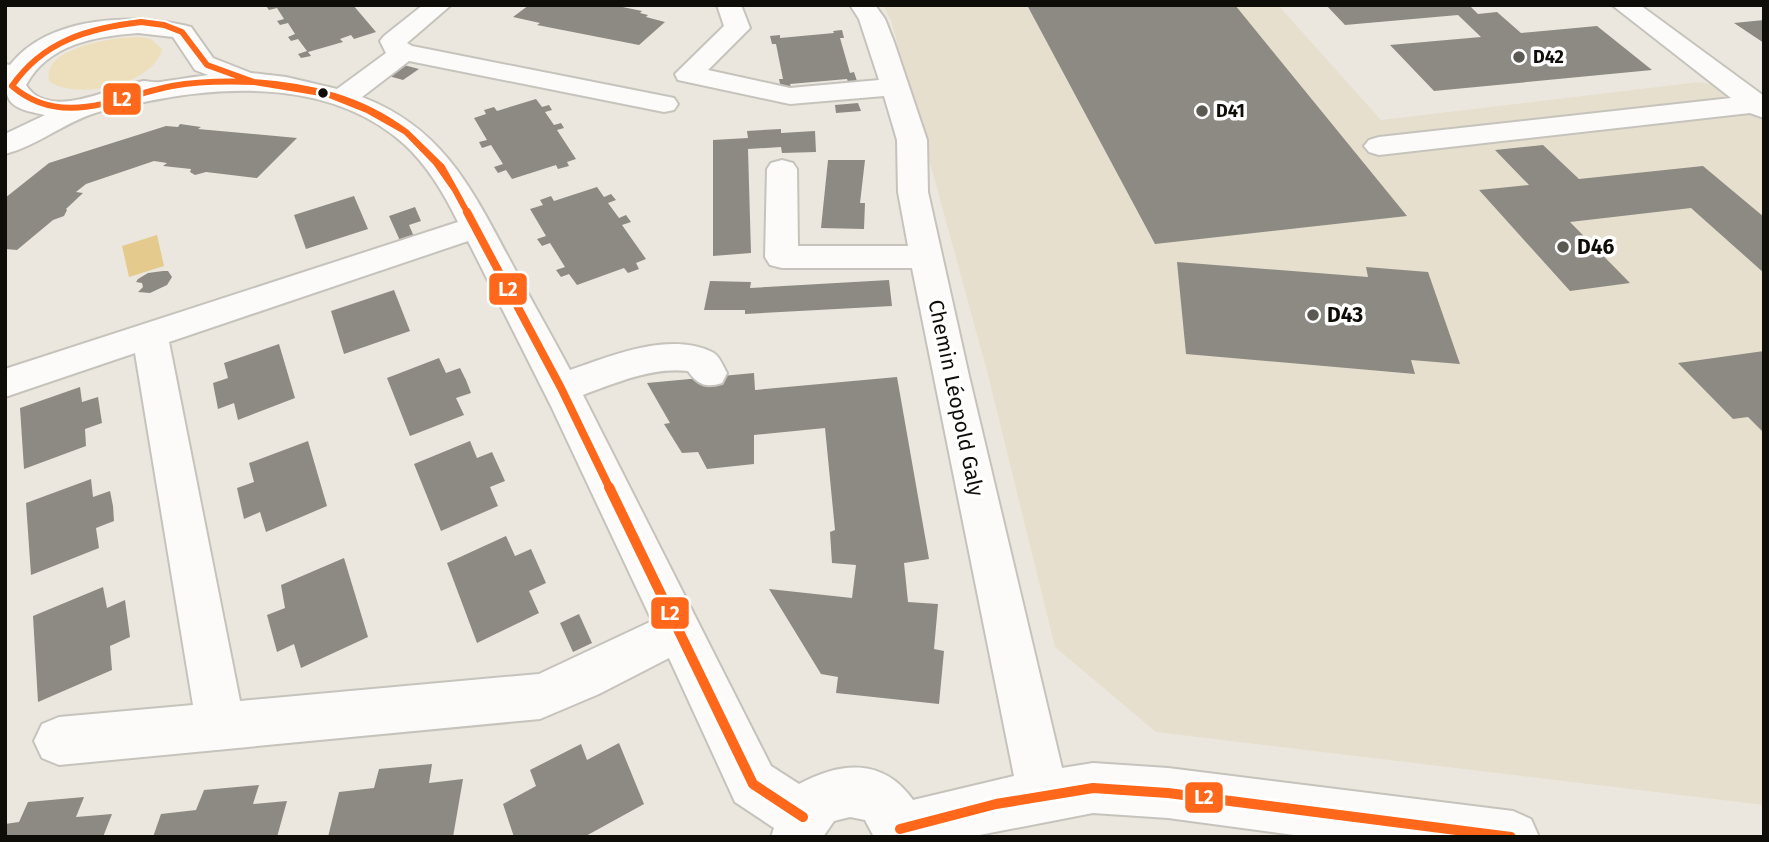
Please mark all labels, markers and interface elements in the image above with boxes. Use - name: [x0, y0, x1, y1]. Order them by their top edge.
- place label: D42: [1533, 46, 1564, 68]
- marker: D42: [1511, 49, 1527, 65]
- line badge: L2: [102, 82, 142, 116]
- unlabelled marker: [316, 86, 330, 100]
- text: L2: [112, 88, 132, 111]
- place label: D41: [1216, 100, 1245, 122]
- marker: D41: [1194, 103, 1210, 119]
- place label: D46: [1577, 234, 1615, 260]
- marker: D46: [1555, 239, 1571, 255]
- line badge: L2: [488, 272, 528, 306]
- text: L2: [498, 278, 518, 301]
- street label: Chemin Léopold Galy: [922, 297, 990, 499]
- place label: D43: [1327, 302, 1363, 328]
- marker: D43: [1305, 307, 1321, 323]
- line badge: L2: [650, 596, 690, 630]
- text: L2: [660, 602, 680, 625]
- line badge: L2: [1184, 781, 1224, 814]
- text: L2: [1194, 786, 1214, 809]

